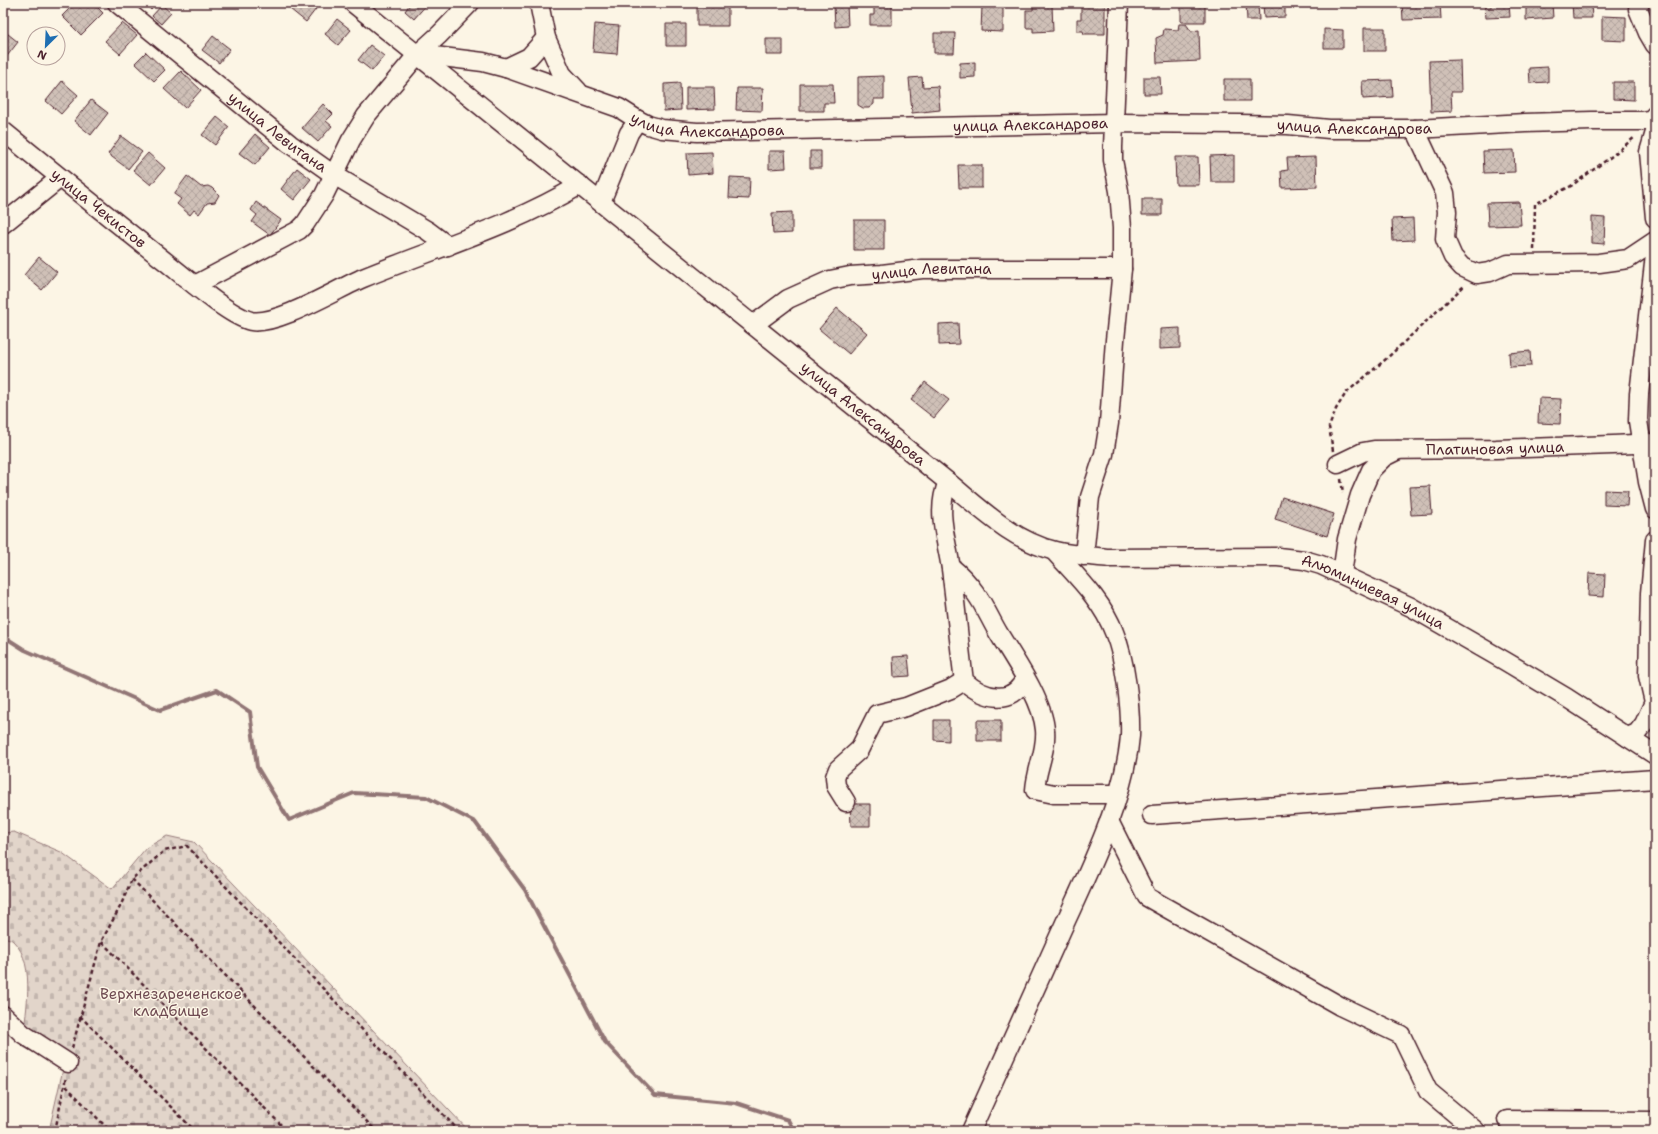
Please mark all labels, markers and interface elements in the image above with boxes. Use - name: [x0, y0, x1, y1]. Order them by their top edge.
- north arrow: [26, 26, 66, 66]
- text: N: [35, 46, 49, 63]
- street label: улица Левитана: [224, 87, 331, 177]
- street label: улица Александрова: [627, 108, 785, 142]
- street label: улица Александрова: [953, 113, 1109, 136]
- street label: улица Александрова: [1277, 115, 1433, 139]
- street label: улица Чекистов: [47, 164, 150, 253]
- street label: улица Левитана: [871, 259, 992, 285]
- street label: улица Александрова: [796, 357, 931, 471]
- street label: Платиновая улица: [1426, 437, 1565, 460]
- street label: Алюминиевая улица: [1299, 550, 1449, 634]
- park label: Верхнезареченское кладбище: [100, 984, 242, 1021]

